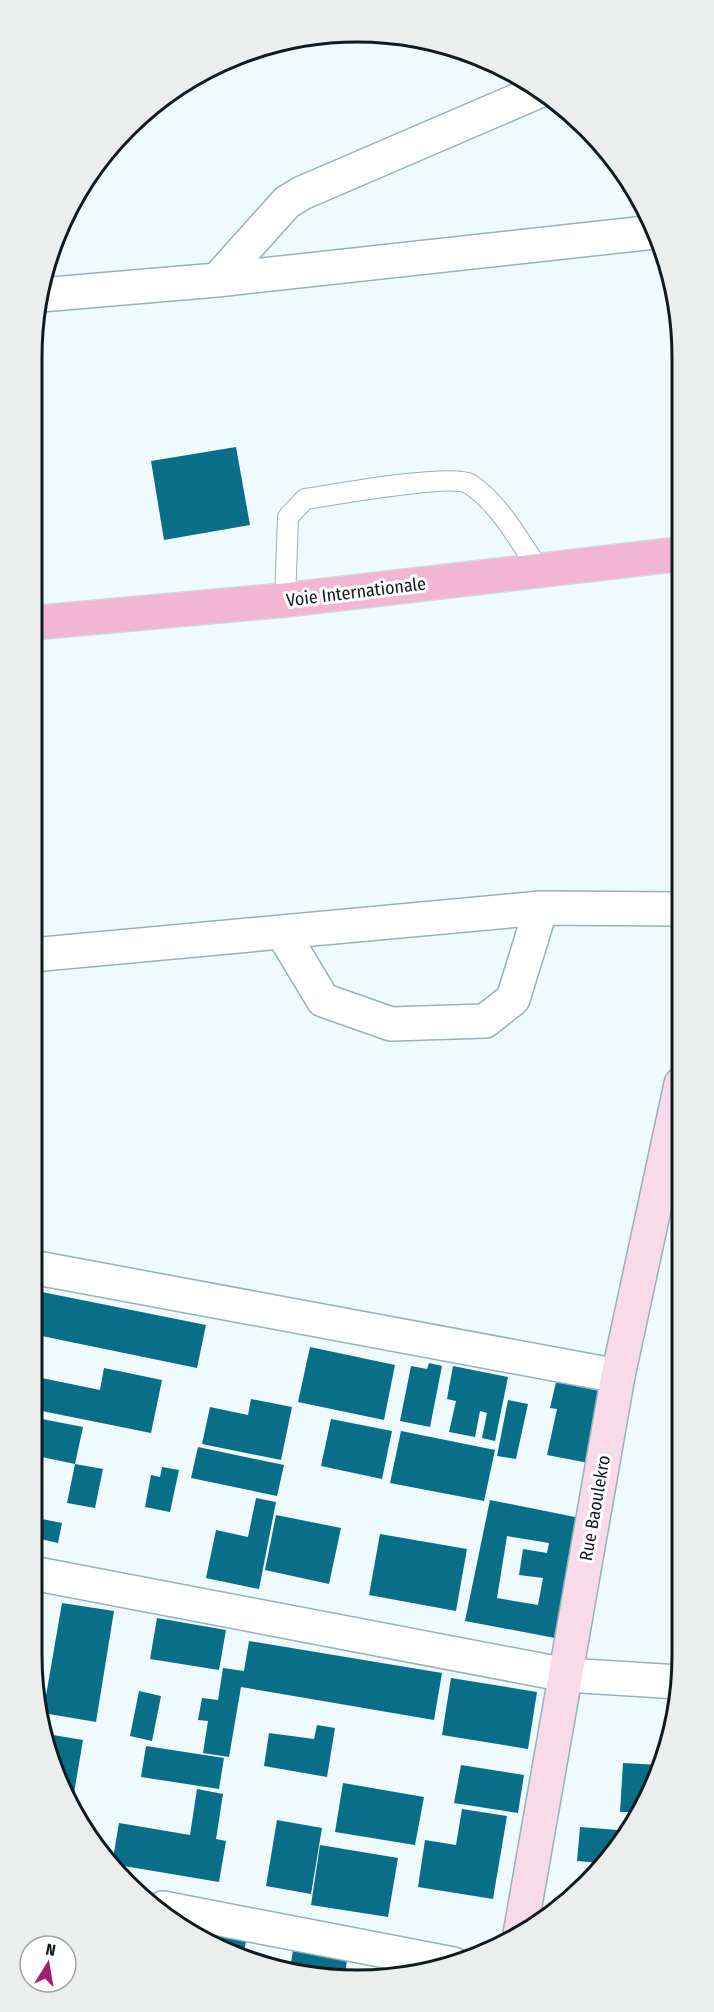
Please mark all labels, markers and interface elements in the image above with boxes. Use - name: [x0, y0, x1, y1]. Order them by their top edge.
- street label: Voie Internationale: [285, 572, 427, 611]
- street label: Rue Baoulekro: [575, 1453, 615, 1563]
- north arrow: [18, 1934, 78, 1994]
- text: N: [44, 1940, 57, 1960]

